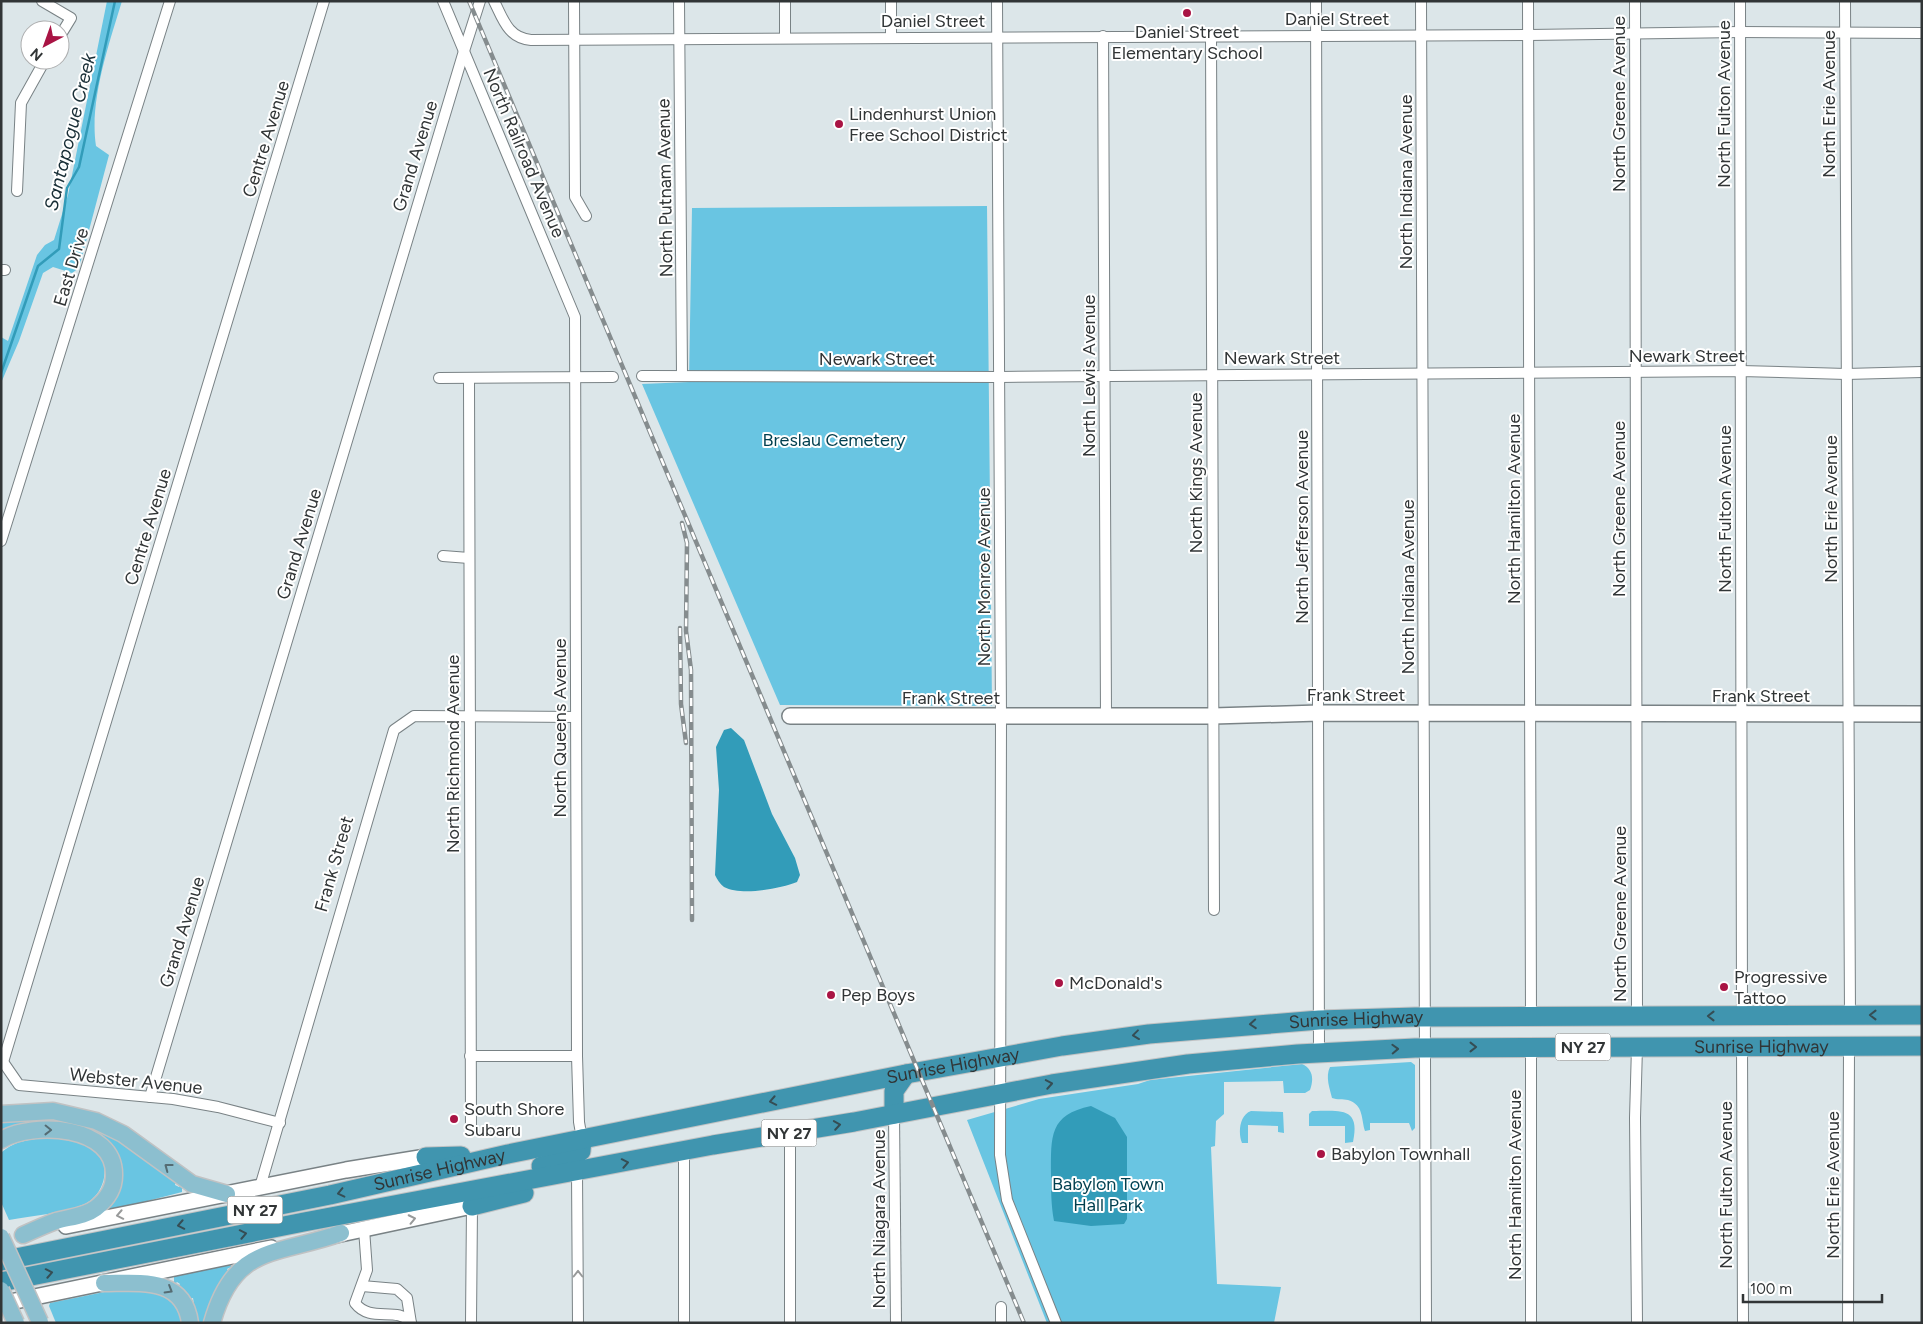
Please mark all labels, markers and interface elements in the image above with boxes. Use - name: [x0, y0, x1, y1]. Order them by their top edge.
- marker: Daniel Street Elementary School: [1181, 7, 1193, 19]
- street label: Daniel Street: [1285, 8, 1389, 30]
- street label: Daniel Street: [881, 10, 985, 32]
- street label: North Greene Avenue: [1608, 16, 1630, 192]
- north arrow: [20, 20, 70, 70]
- street label: North Fulton Avenue: [1713, 20, 1735, 188]
- place label: Daniel Street Elementary School: [1111, 21, 1263, 64]
- street label: North Erie Avenue: [1818, 30, 1840, 178]
- text: N: [27, 44, 46, 64]
- water label: Santapogue Creek: [39, 50, 101, 213]
- street label: North Railroad Avenue: [478, 65, 570, 241]
- street label: Centre Avenue: [238, 78, 294, 200]
- street label: North Indiana Avenue: [1395, 94, 1417, 270]
- street label: Grand Avenue: [388, 98, 442, 214]
- street label: North Putnam Avenue: [652, 98, 678, 278]
- place label: Lindenhurst Union Free School District: [849, 103, 1008, 146]
- marker: Lindenhurst Union Free School District: [833, 118, 845, 130]
- street label: East Drive: [49, 225, 93, 309]
- street label: North Lewis Avenue: [1078, 294, 1100, 457]
- street label: Newark Street: [1629, 345, 1745, 367]
- street label: Newark Street: [1224, 347, 1340, 369]
- street label: Newark Street: [819, 348, 935, 370]
- street label: North Kings Avenue: [1185, 392, 1207, 554]
- street label: North Hamilton Avenue: [1503, 414, 1525, 604]
- street label: North Greene Avenue: [1608, 421, 1630, 597]
- street label: North Fulton Avenue: [1714, 425, 1736, 593]
- park label: Breslau Cemetery: [762, 429, 906, 451]
- street label: North Jefferson Avenue: [1291, 430, 1313, 624]
- street label: North Erie Avenue: [1820, 435, 1842, 583]
- street label: Centre Avenue: [120, 466, 176, 588]
- street label: Grand Avenue: [272, 486, 326, 602]
- street label: North Monroe Avenue: [973, 487, 995, 667]
- street label: North Indiana Avenue: [1397, 499, 1419, 675]
- street label: North Queens Avenue: [549, 638, 571, 818]
- street label: North Richmond Avenue: [442, 655, 464, 853]
- street label: Frank Street: [1307, 684, 1405, 706]
- street label: Frank Street: [1712, 685, 1810, 707]
- street label: Frank Street: [902, 687, 1000, 709]
- street label: Frank Street: [310, 813, 358, 914]
- street label: North Greene Avenue: [1609, 826, 1631, 1002]
- street label: Grand Avenue: [155, 874, 209, 990]
- place label: Progressive Tattoo: [1734, 966, 1827, 1009]
- place label: McDonald's: [1069, 972, 1163, 994]
- marker: McDonald's: [1053, 977, 1065, 989]
- marker: Progressive Tattoo: [1718, 981, 1730, 993]
- place label: Pep Boys: [841, 984, 915, 1006]
- marker: Pep Boys: [825, 989, 837, 1001]
- street label: Sunrise Highway: [1288, 1006, 1424, 1033]
- one-way arrow: [1869, 1010, 1877, 1021]
- one-way arrow: [1706, 1011, 1714, 1021]
- one-way arrow: [1248, 1019, 1256, 1030]
- one-way arrow: [1132, 1029, 1140, 1040]
- road number: NY 27: [1556, 1034, 1610, 1060]
- street label: Sunrise Highway: [1694, 1035, 1829, 1058]
- one-way arrow: [1470, 1042, 1477, 1052]
- street label: Sunrise Highway: [885, 1043, 1022, 1089]
- one-way arrow: [1391, 1043, 1399, 1054]
- street label: Webster Avenue: [69, 1063, 204, 1099]
- one-way arrow: [1045, 1080, 1053, 1090]
- street label: North Hamilton Avenue: [1504, 1090, 1526, 1280]
- one-way arrow: [768, 1096, 777, 1106]
- place label: South Shore Subaru: [464, 1098, 564, 1141]
- street label: North Fulton Avenue: [1715, 1101, 1737, 1269]
- street label: North Erie Avenue: [1822, 1111, 1844, 1259]
- marker: South Shore Subaru: [448, 1113, 460, 1125]
- road number: NY 27: [762, 1120, 816, 1146]
- one-way arrow: [832, 1121, 841, 1131]
- one-way arrow: [44, 1125, 52, 1135]
- street label: North Niagara Avenue: [868, 1129, 890, 1309]
- place label: Babylon Townhall: [1331, 1143, 1470, 1165]
- street label: Sunrise Highway: [371, 1144, 508, 1196]
- marker: Babylon Townhall: [1315, 1148, 1327, 1160]
- one-way arrow: [621, 1158, 629, 1168]
- one-way arrow: [164, 1164, 174, 1173]
- park label: Babylon Town Hall Park: [1052, 1173, 1164, 1216]
- one-way arrow: [336, 1187, 345, 1197]
- road number: NY 27: [228, 1196, 282, 1224]
- one-way arrow: [116, 1210, 124, 1220]
- one-way arrow: [408, 1214, 417, 1224]
- one-way arrow: [177, 1219, 186, 1229]
- one-way arrow: [238, 1229, 247, 1240]
- one-way arrow: [45, 1268, 53, 1278]
- one-way arrow: [573, 1270, 583, 1278]
- scale bar: [1743, 1272, 1882, 1304]
- text: 100 m: [1750, 1280, 1792, 1298]
- one-way arrow: [163, 1284, 172, 1294]

